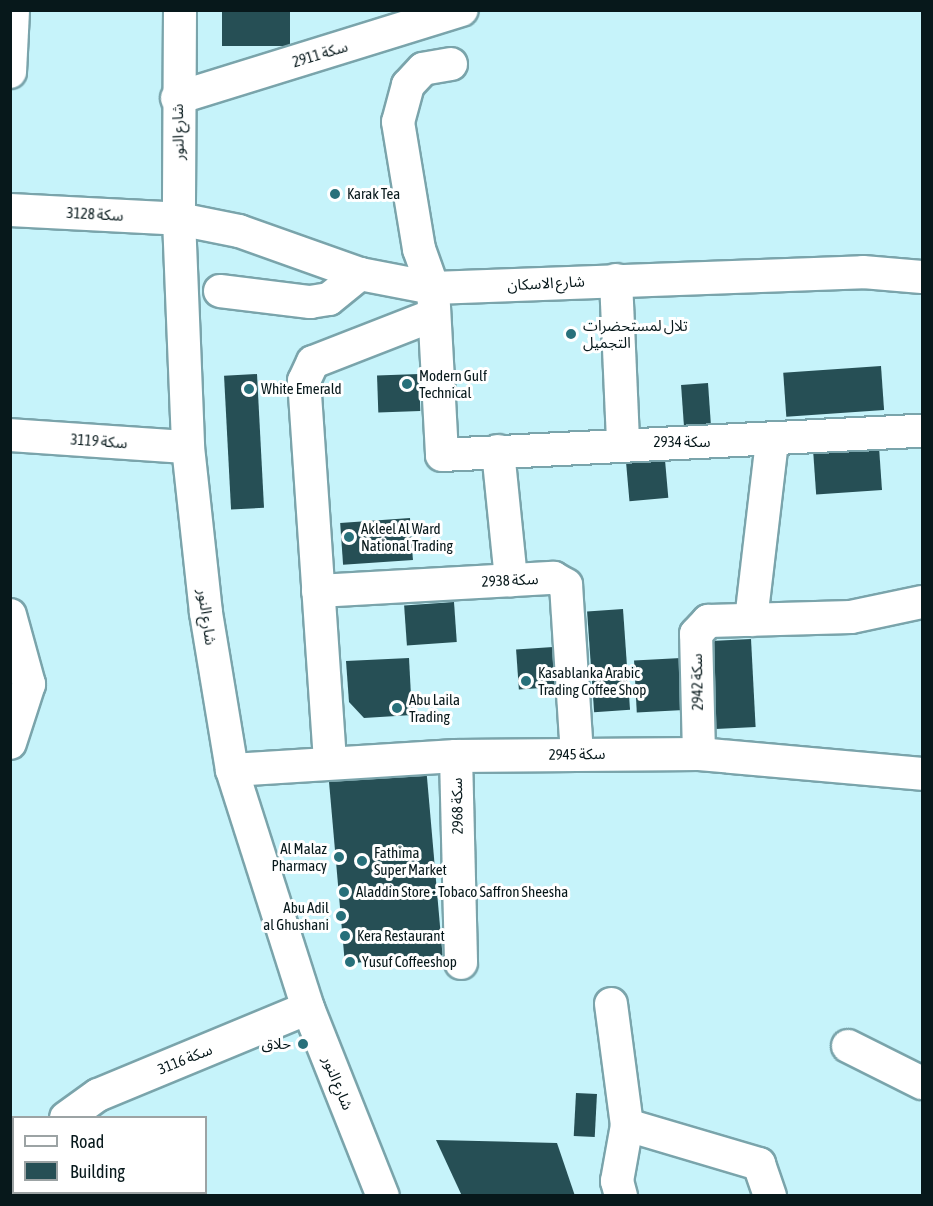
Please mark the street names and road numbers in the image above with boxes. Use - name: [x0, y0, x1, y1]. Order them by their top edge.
- street label: سكة 2911: [290, 37, 350, 71]
- street label: شارع النور: [169, 104, 187, 160]
- street label: سكة 3128: [66, 204, 124, 224]
- street label: شارع الاسكان: [507, 272, 585, 294]
- street label: سكة 3119: [70, 430, 128, 452]
- street label: سكة 2934: [654, 433, 710, 451]
- street label: سكة 2938: [481, 570, 539, 590]
- street label: شارع النور: [194, 588, 220, 646]
- street label: سكة 2942: [688, 653, 706, 711]
- street label: سكة 2945: [548, 745, 606, 763]
- street label: سكة 2968: [448, 777, 466, 835]
- street label: سكة 3116: [155, 1040, 215, 1078]
- street label: شارع النور: [319, 1053, 357, 1113]

